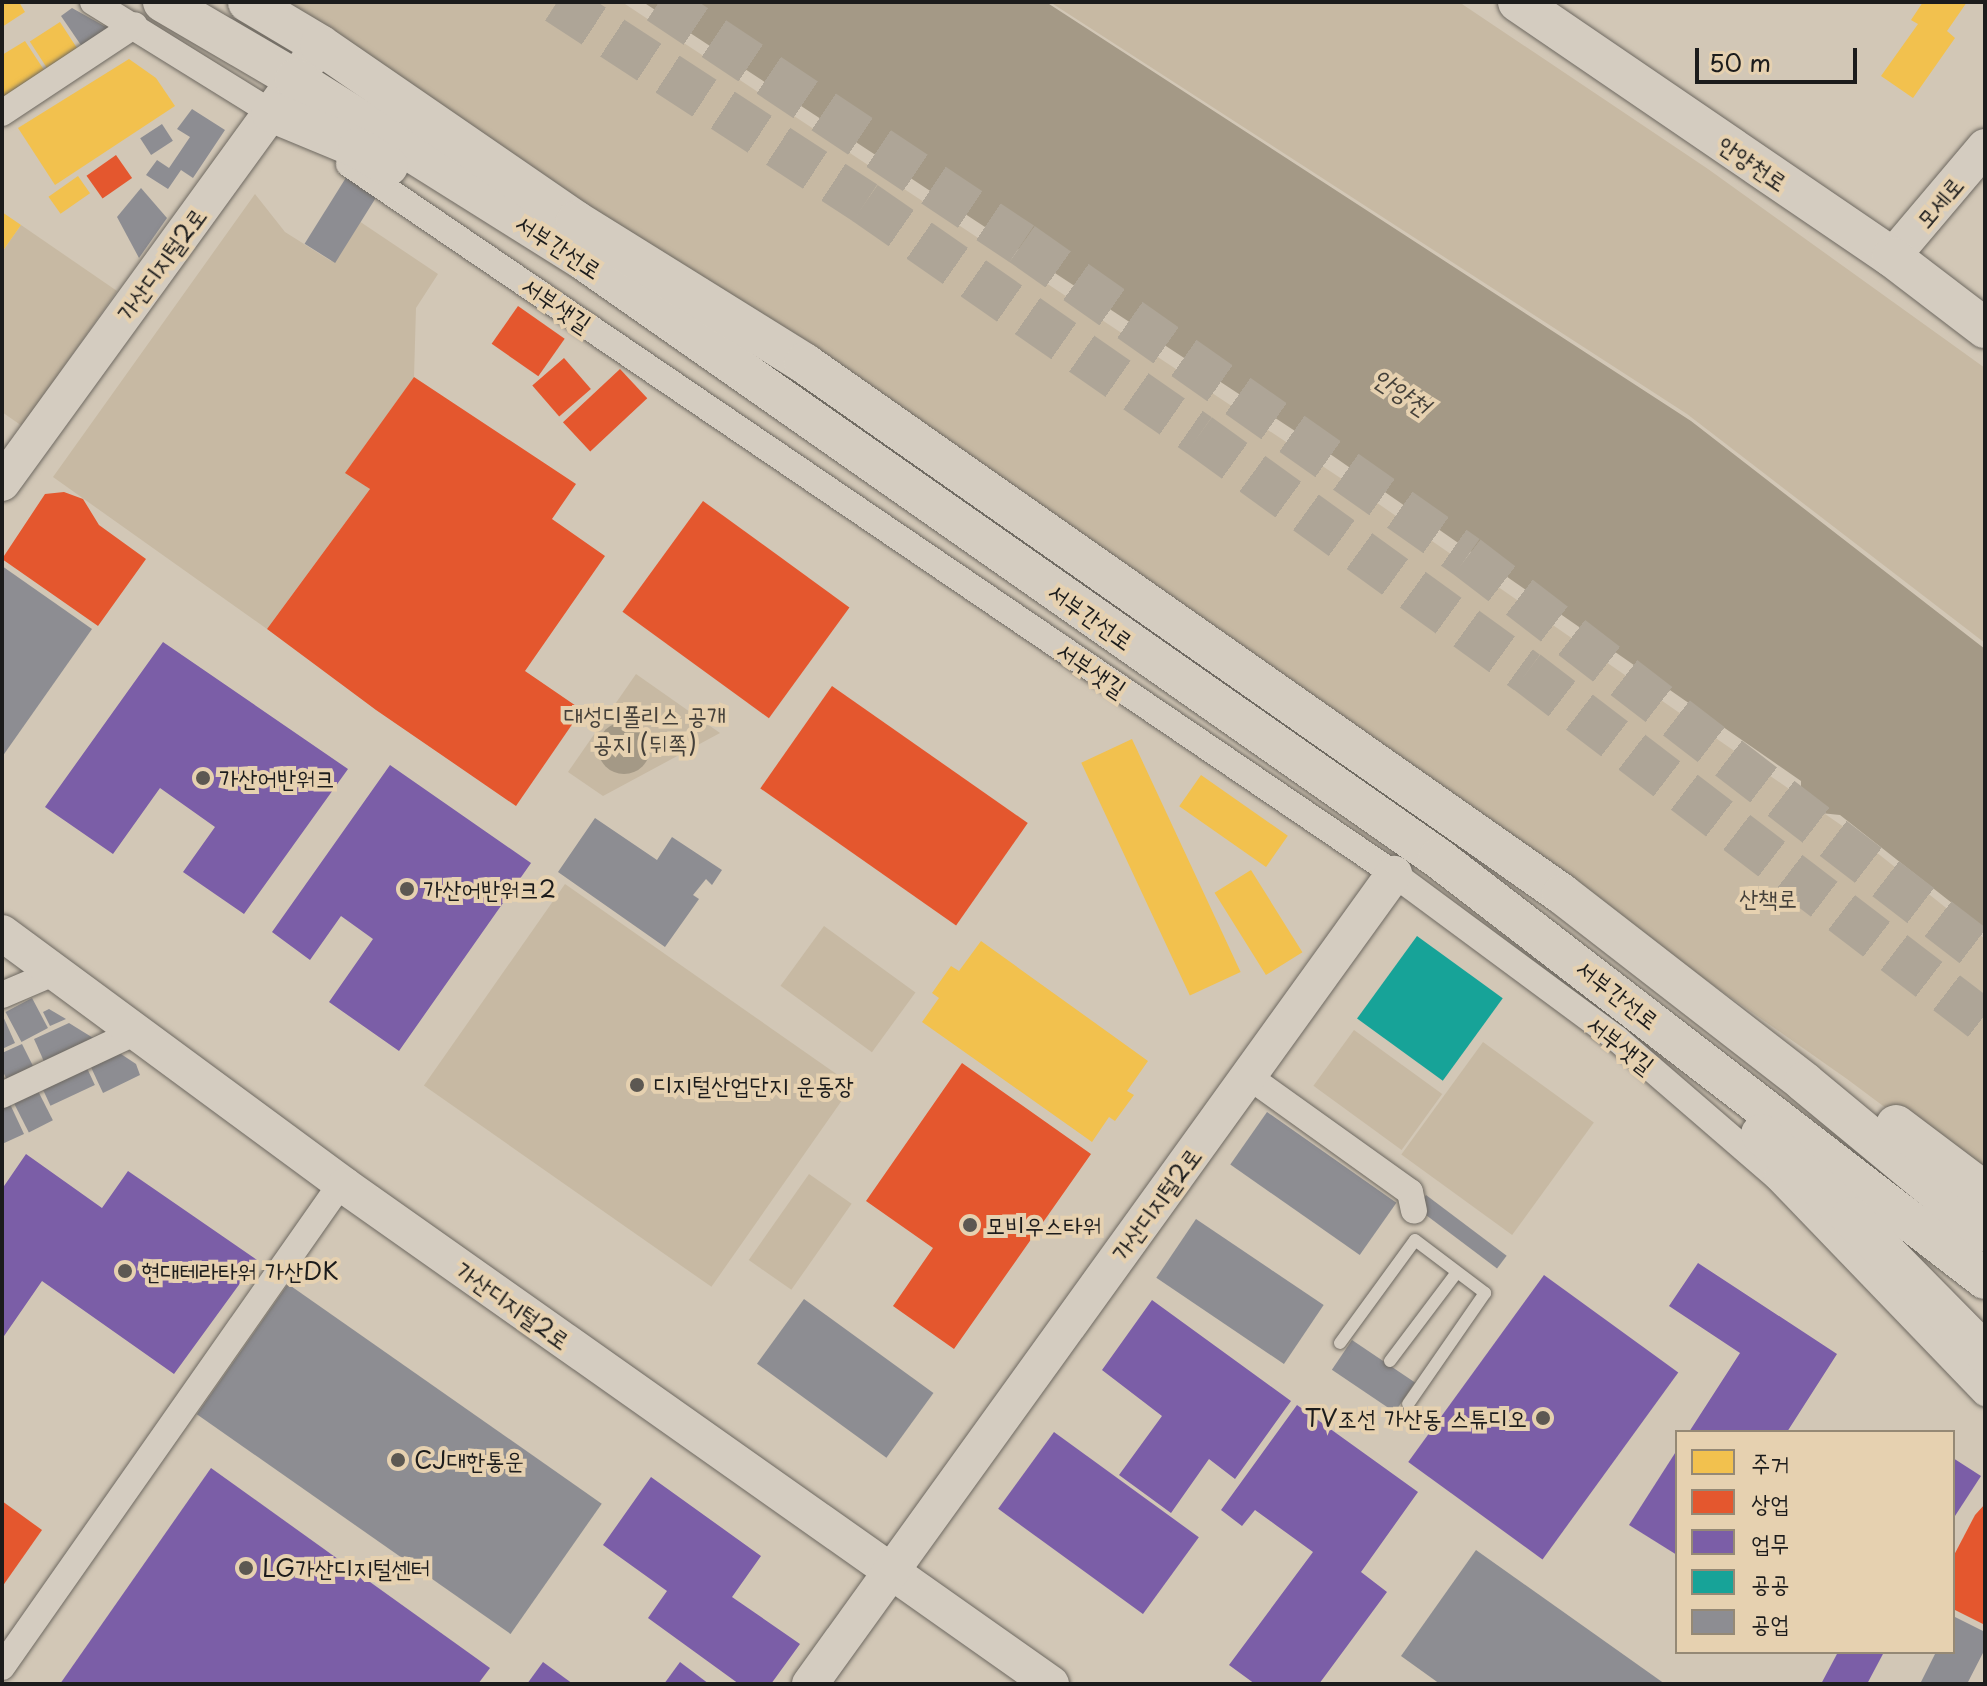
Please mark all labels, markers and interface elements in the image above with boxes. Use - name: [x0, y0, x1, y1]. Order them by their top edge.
- scale bar: [1699, 32, 1861, 82]
- text: 50 m: [1709, 44, 1771, 80]
- street label: 안양천로: [1713, 129, 1793, 197]
- street label: 모세로: [1909, 171, 1969, 233]
- street label: 가산디지털2로: [110, 202, 212, 326]
- street label: 서부간선로: [511, 208, 607, 284]
- street label: 서부샛길: [517, 270, 597, 338]
- water label: 안양천: [1367, 361, 1437, 421]
- street label: 서부간선로: [1043, 577, 1139, 655]
- street label: 서부샛길: [1052, 635, 1132, 703]
- park label: 대성디폴리스 공개 공지 (뒤쪽): [564, 701, 726, 757]
- place label: 가산어반워크: [219, 764, 335, 792]
- marker: 가산어반워크: [194, 769, 212, 787]
- place label: 가산어반워크2: [423, 875, 556, 903]
- marker: 가산어반워크2: [398, 880, 416, 898]
- park label: 산책로: [1739, 884, 1797, 912]
- street label: 서부간선로: [1571, 953, 1665, 1035]
- street label: 서부샛길: [1582, 1009, 1660, 1079]
- place label: 디지털산업단지 운동장: [653, 1071, 854, 1099]
- marker: 디지털산업단지 운동장: [628, 1076, 646, 1094]
- street label: 가산디지털2로: [1105, 1142, 1207, 1266]
- place label: 모비우스타워: [986, 1211, 1102, 1239]
- marker: 모비우스타워: [961, 1216, 979, 1234]
- street label: 가산디지털2로: [450, 1255, 576, 1355]
- place label: 현대테라타워 가산DK: [141, 1257, 339, 1285]
- marker: 현대테라타워 가산DK: [116, 1262, 134, 1280]
- place label: TV조선 가산동 스튜디오: [1304, 1404, 1527, 1432]
- marker: TV조선 가산동 스튜디오: [1534, 1409, 1552, 1427]
- legend: [1675, 1430, 1955, 1654]
- text: 주거: [1751, 1444, 1790, 1480]
- place label: CJ대한통운: [414, 1446, 524, 1474]
- marker: CJ대한통운: [389, 1451, 407, 1469]
- text: 상업: [1751, 1484, 1790, 1520]
- text: 업무: [1751, 1524, 1790, 1560]
- place label: LG가산디지털센터: [262, 1554, 430, 1582]
- marker: LG가산디지털센터: [237, 1559, 255, 1577]
- text: 공공: [1751, 1564, 1790, 1600]
- text: 공업: [1751, 1604, 1790, 1640]

